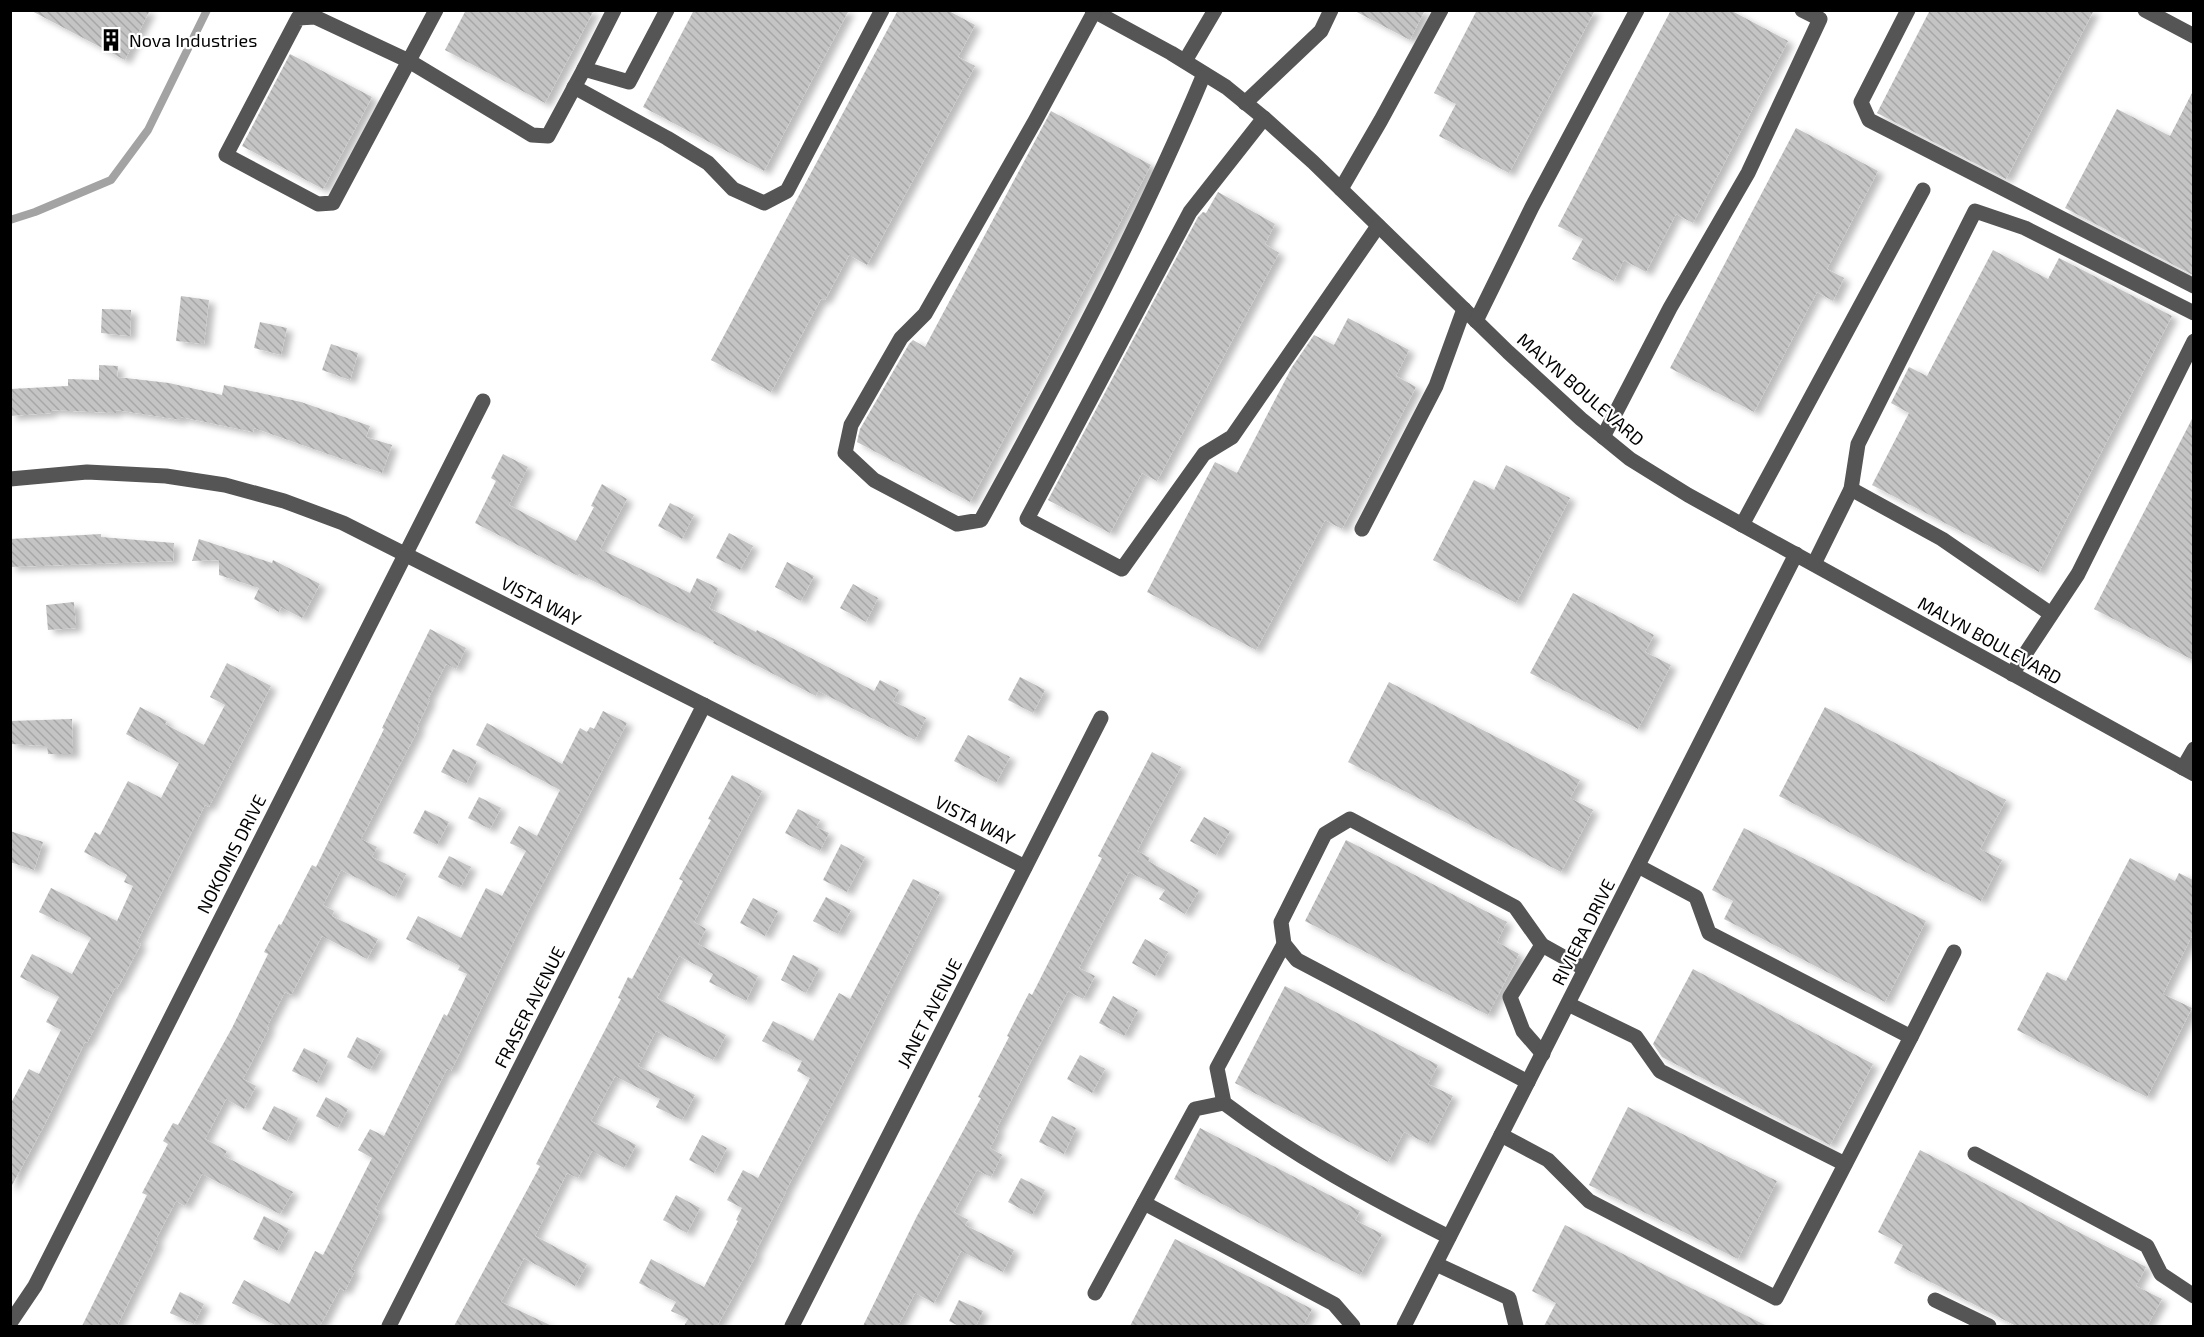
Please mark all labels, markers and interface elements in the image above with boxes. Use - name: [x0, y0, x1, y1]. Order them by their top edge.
- building icon: Nova Industries: [98, 27, 124, 53]
- place label: Nova Industries: [129, 29, 257, 51]
- street label: MALYN BOULEVARD: [1513, 328, 1649, 450]
- street label: VISTA WAY: [497, 571, 585, 631]
- street label: MALYN BOULEVARD: [1914, 591, 2066, 689]
- street label: VISTA WAY: [931, 790, 1019, 850]
- street label: NOKOMIS DRIVE: [192, 791, 270, 917]
- street label: RIVIERA DRIVE: [1547, 875, 1619, 989]
- street label: FRASER AVENUE: [489, 943, 569, 1071]
- street label: JANET AVENUE: [892, 954, 966, 1072]

